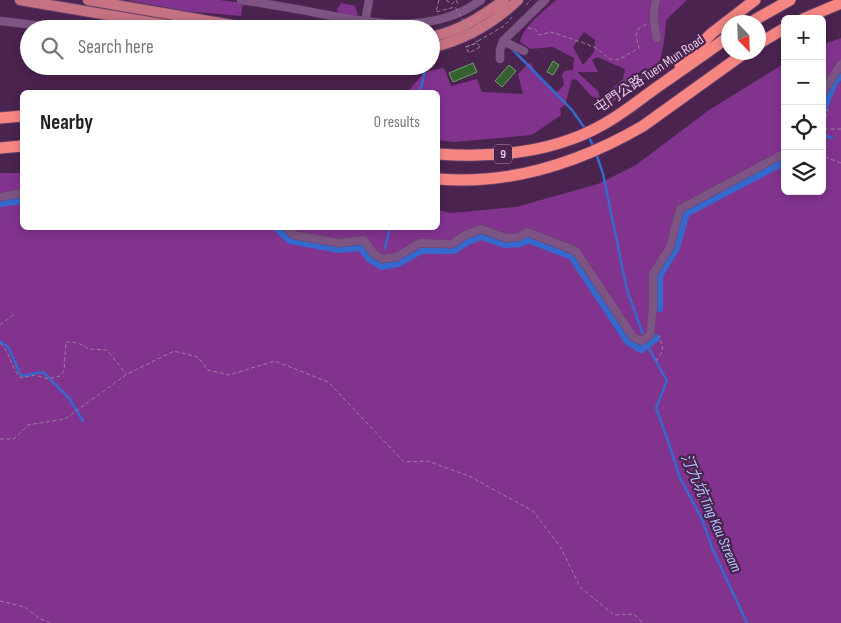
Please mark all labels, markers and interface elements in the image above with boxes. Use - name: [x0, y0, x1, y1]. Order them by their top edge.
- north arrow: [721, 15, 766, 60]
- map controls: [781, 15, 826, 195]
- button: +: [781, 15, 826, 60]
- search box: [20, 20, 440, 75]
- street label: 屯門公路 Tuen Mun Road: [591, 31, 707, 117]
- icon: search: [38, 34, 66, 62]
- text: Search here: [78, 36, 154, 59]
- button: −: [781, 60, 826, 105]
- button: locate: [781, 105, 826, 150]
- text: Nearby: [40, 110, 93, 135]
- text: 0 results: [374, 113, 420, 132]
- road number: 9: [494, 144, 512, 164]
- button: layers: [781, 150, 826, 195]
- water label: 汀九坑 Ting Kau Stream: [676, 451, 746, 576]

